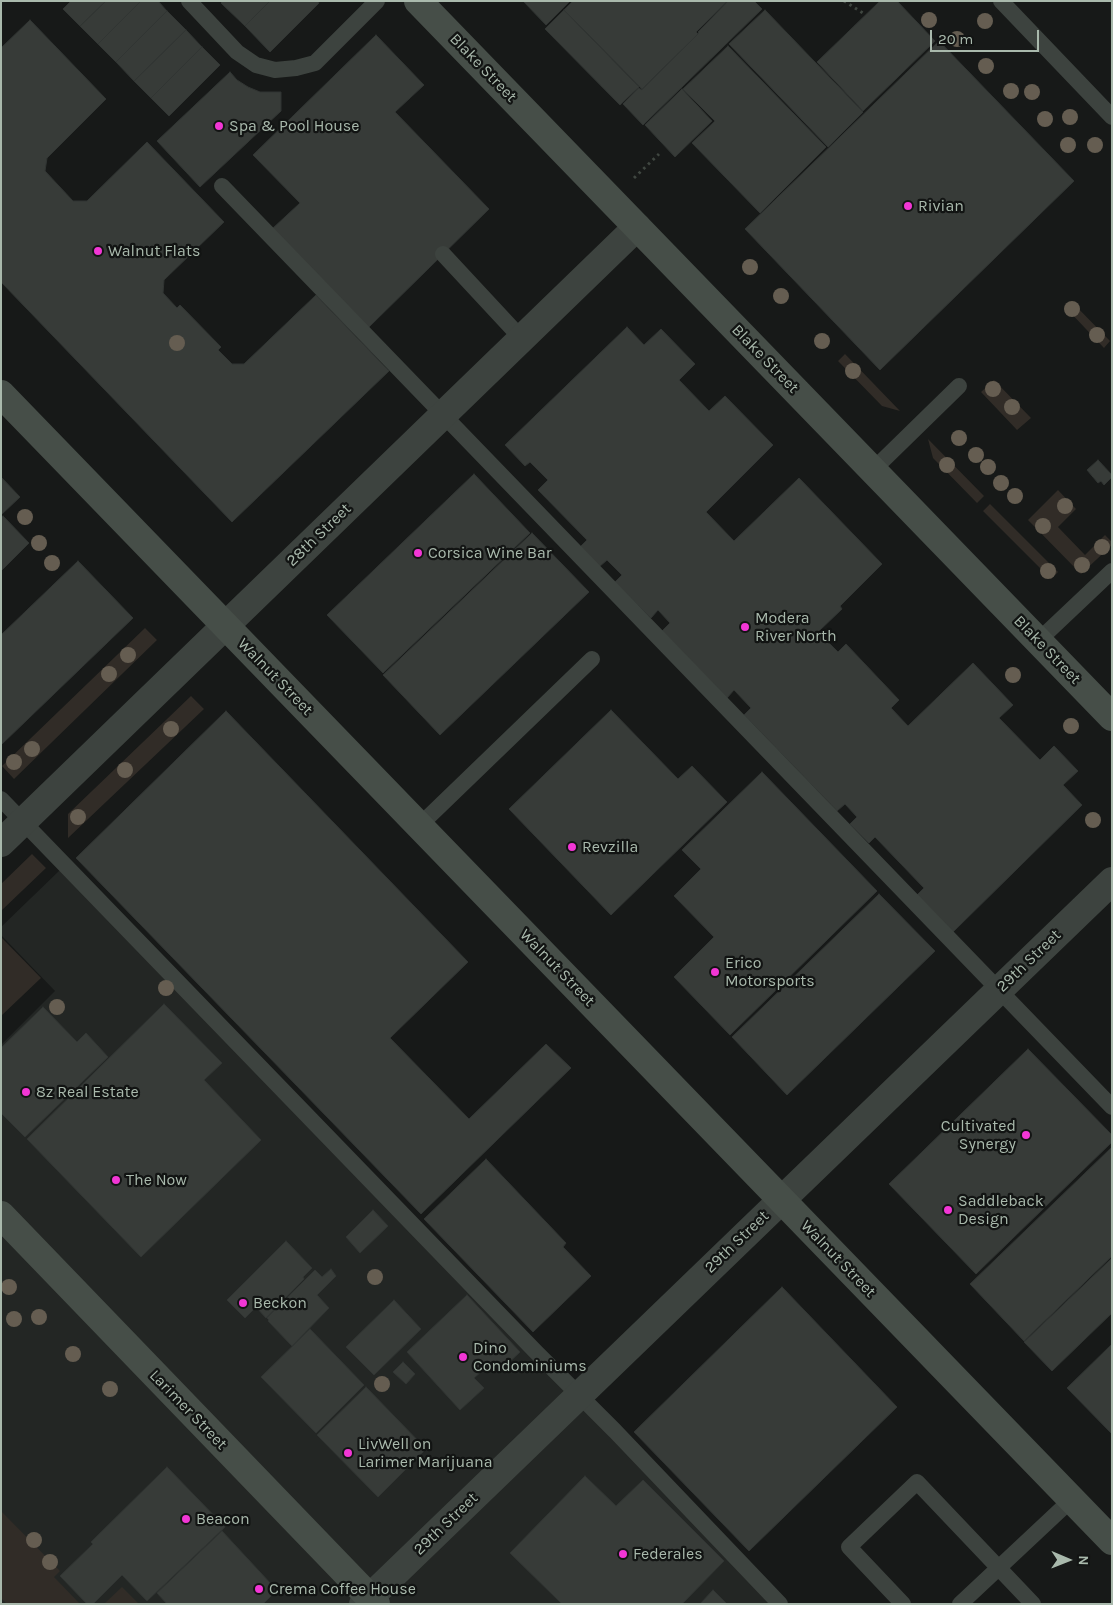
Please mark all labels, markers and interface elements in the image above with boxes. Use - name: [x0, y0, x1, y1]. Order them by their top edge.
- scale bar: [933, 20, 1042, 52]
- street label: Blake Street: [445, 30, 521, 106]
- text: 20 m: [938, 30, 973, 48]
- place label: Spa & Pool House: [229, 116, 359, 136]
- marker: Spa & Pool House: [213, 120, 225, 132]
- place label: Rivian: [918, 196, 964, 216]
- marker: Rivian: [902, 200, 914, 212]
- place label: Walnut Flats: [108, 241, 200, 261]
- marker: Walnut Flats: [92, 245, 104, 257]
- street label: Blake Street: [727, 321, 803, 397]
- street label: 28th Street: [283, 499, 355, 571]
- place label: Corsica Wine Bar: [428, 543, 552, 563]
- marker: Corsica Wine Bar: [412, 547, 424, 559]
- place label: Modera River North: [755, 608, 837, 646]
- street label: Blake Street: [1009, 612, 1085, 688]
- marker: Modera River North: [739, 621, 751, 633]
- street label: Walnut Street: [233, 634, 317, 720]
- place label: Revzilla: [582, 837, 638, 857]
- marker: Revzilla: [566, 841, 578, 853]
- street label: Walnut Street: [515, 925, 599, 1011]
- street label: 29th Street: [993, 926, 1065, 996]
- place label: Erico Motorsports: [725, 953, 815, 991]
- marker: Erico Motorsports: [709, 966, 721, 978]
- place label: 8z Real Estate: [36, 1082, 139, 1102]
- marker: 8z Real Estate: [20, 1086, 32, 1098]
- place label: Cultivated Synergy: [941, 1116, 1016, 1154]
- marker: Cultivated Synergy: [1020, 1129, 1032, 1141]
- place label: The Now: [126, 1170, 187, 1190]
- marker: The Now: [110, 1174, 122, 1186]
- place label: Saddleback Design: [958, 1191, 1044, 1229]
- marker: Saddleback Design: [942, 1204, 954, 1216]
- street label: 29th Street: [701, 1207, 773, 1277]
- street label: Walnut Street: [796, 1216, 880, 1302]
- place label: Beckon: [253, 1293, 307, 1313]
- marker: Beckon: [237, 1297, 249, 1309]
- place label: Dino Condominiums: [473, 1338, 587, 1376]
- marker: Dino Condominiums: [457, 1351, 469, 1363]
- street label: Larimer Street: [145, 1366, 231, 1454]
- place label: LivWell on Larimer Marijuana: [358, 1434, 492, 1472]
- marker: LivWell on Larimer Marijuana: [342, 1447, 354, 1459]
- street label: 29th Street: [410, 1489, 482, 1559]
- place label: Beacon: [196, 1509, 250, 1529]
- marker: Beacon: [180, 1513, 192, 1525]
- north arrow: [1043, 1535, 1093, 1585]
- place label: Federales: [633, 1544, 703, 1564]
- marker: Federales: [617, 1548, 629, 1560]
- text: N: [1075, 1555, 1092, 1565]
- place label: Crema Coffee House: [269, 1579, 416, 1599]
- marker: Crema Coffee House: [253, 1583, 265, 1595]

